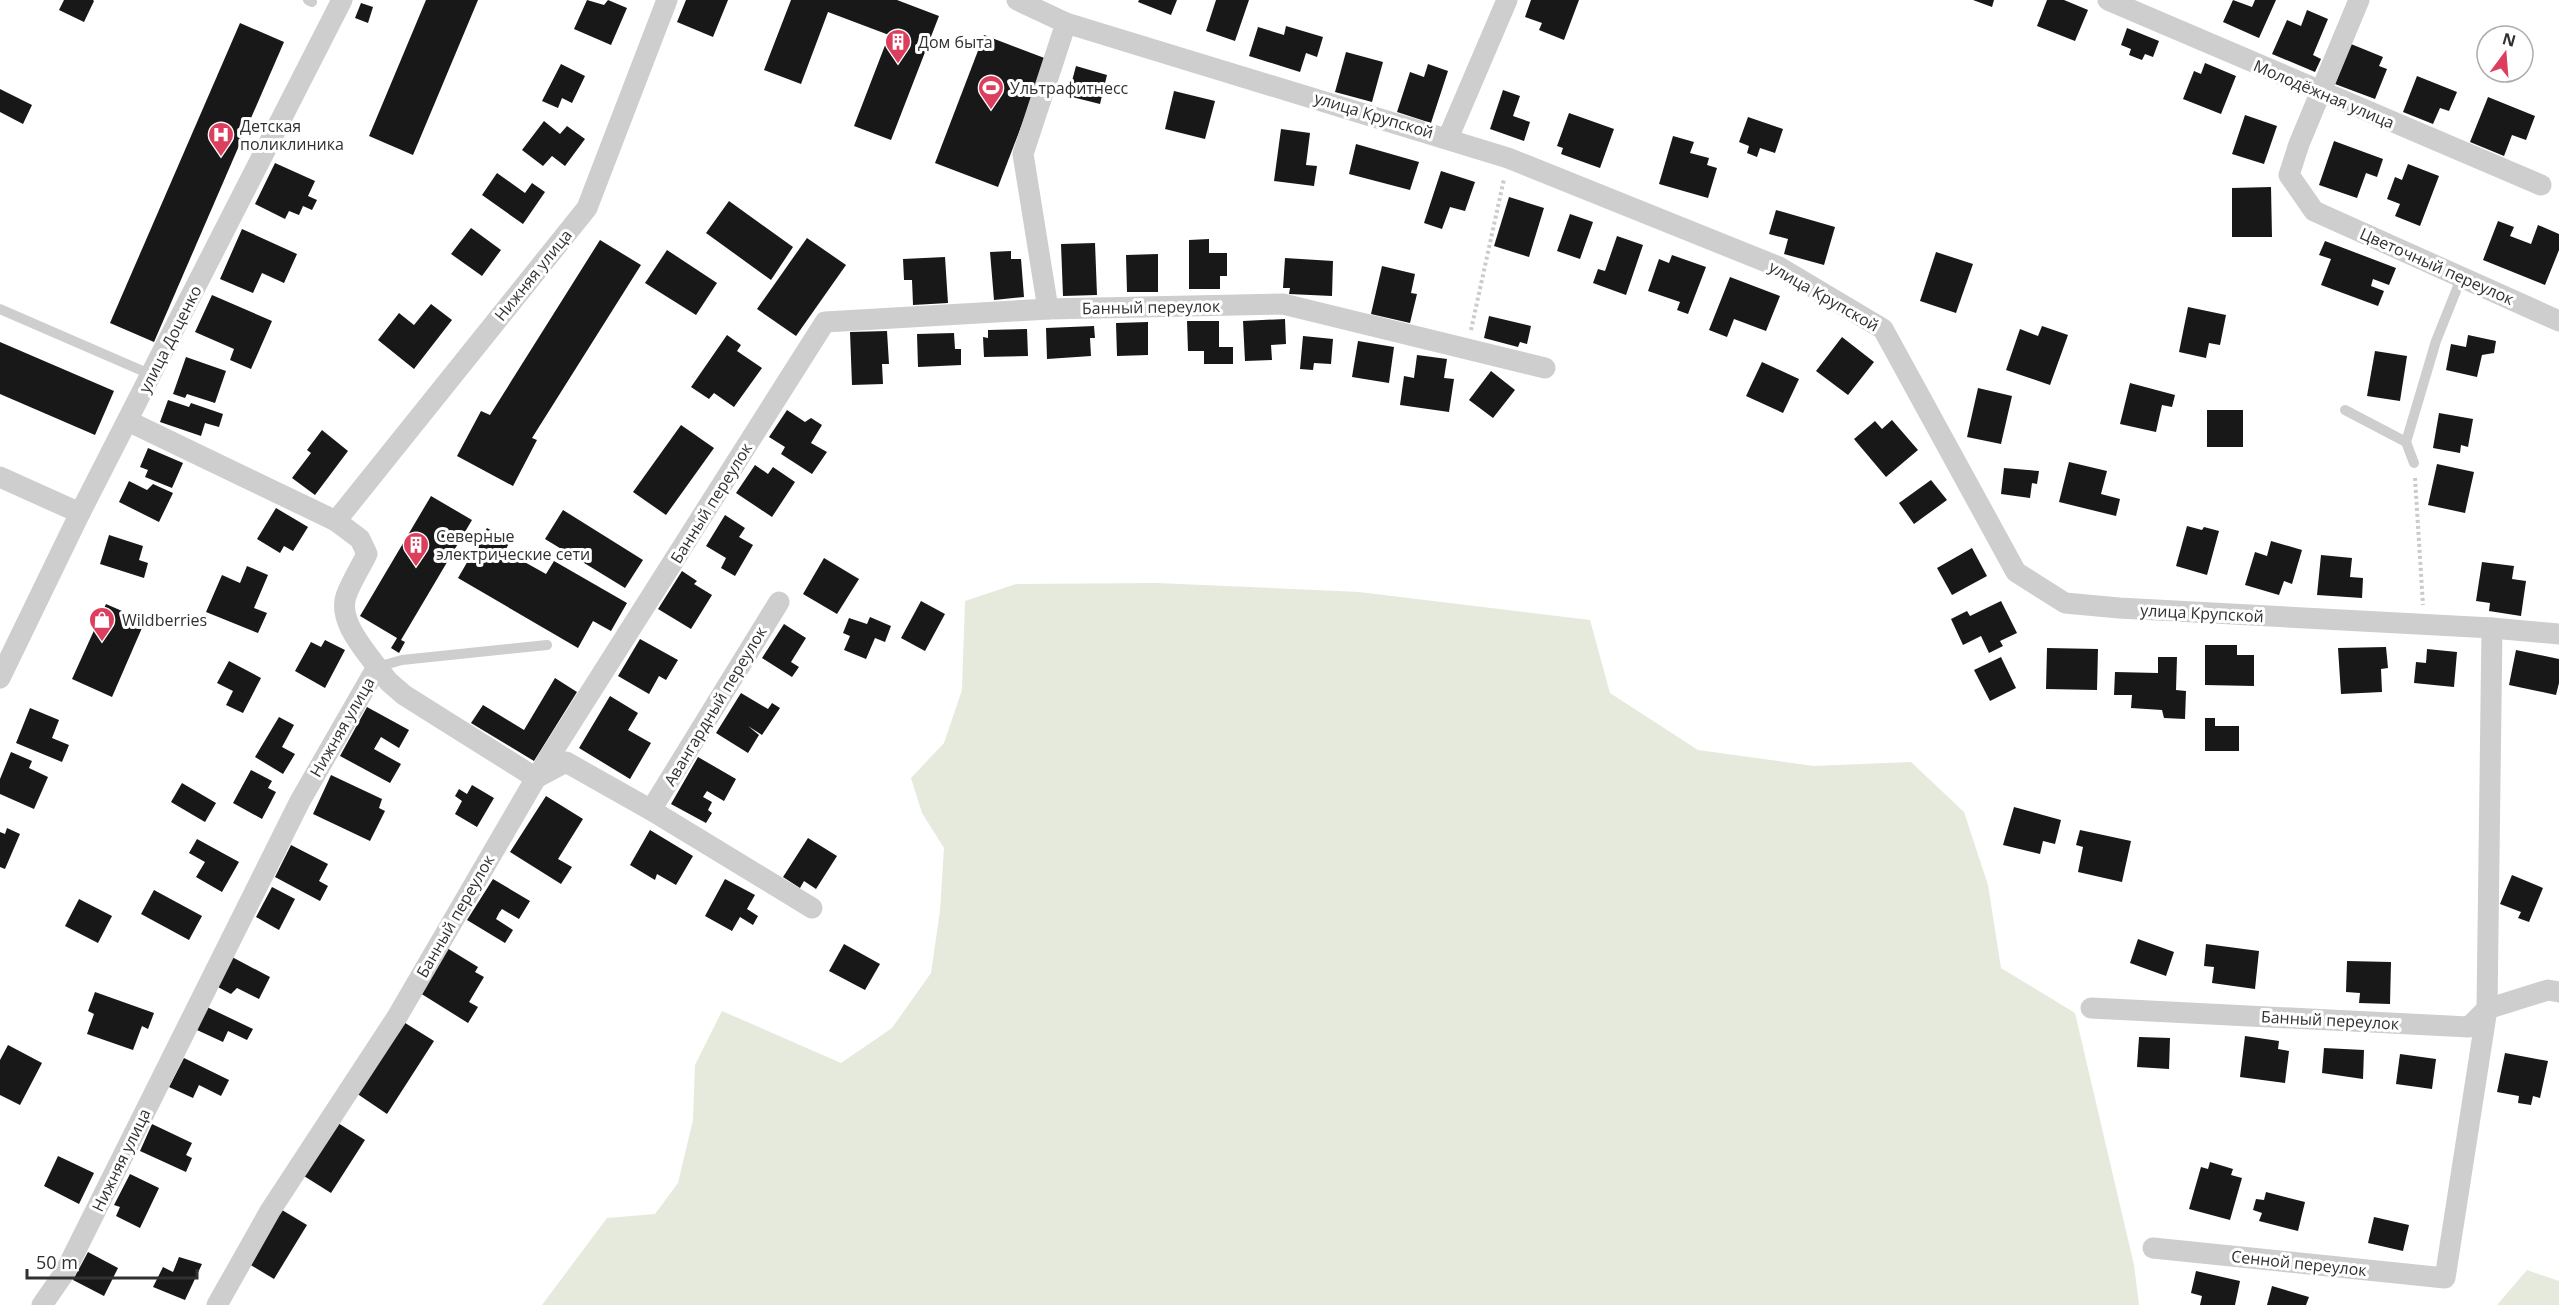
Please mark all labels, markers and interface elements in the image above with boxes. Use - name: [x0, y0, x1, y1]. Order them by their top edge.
- north arrow: [2475, 24, 2535, 84]
- building icon: Дом быта: [883, 27, 913, 65]
- text: N: [2500, 27, 2518, 52]
- place label: Дом быта: [918, 31, 993, 53]
- street label: Молодёжная улица: [2250, 54, 2398, 134]
- sports icon: Ультрафитнесс: [976, 73, 1006, 111]
- place label: Ультрафитнесс: [1010, 77, 1129, 99]
- street label: улица Крупской: [1312, 86, 1436, 144]
- place label: Детская поликлиника: [240, 115, 344, 155]
- hospital icon: Детская поликлиника: [206, 120, 236, 158]
- street label: Цветочный переулок: [2357, 222, 2518, 310]
- street label: Нижняя улица: [489, 225, 577, 325]
- street label: улица Крупской: [1765, 256, 1883, 336]
- street label: улица Доценко: [133, 281, 207, 397]
- street label: Банный переулок: [1082, 295, 1221, 319]
- street label: Банный переулок: [665, 438, 757, 567]
- place label: Северные электрические сети: [436, 525, 590, 565]
- building icon: Северные электрические сети: [401, 530, 431, 568]
- street label: улица Крупской: [2140, 599, 2264, 627]
- shop icon: Wildberries: [87, 605, 117, 643]
- place label: Wildberries: [122, 609, 207, 631]
- street label: Авангардный переулок: [659, 621, 772, 790]
- street label: Нижняя улица: [304, 673, 380, 781]
- street label: Банный переулок: [411, 850, 499, 981]
- street label: Банный переулок: [2260, 1005, 2400, 1035]
- street label: Нижняя улица: [87, 1105, 155, 1215]
- scale bar: [27, 1242, 196, 1280]
- street label: Сенной переулок: [2230, 1245, 2369, 1281]
- text: 50 m: [36, 1250, 78, 1274]

